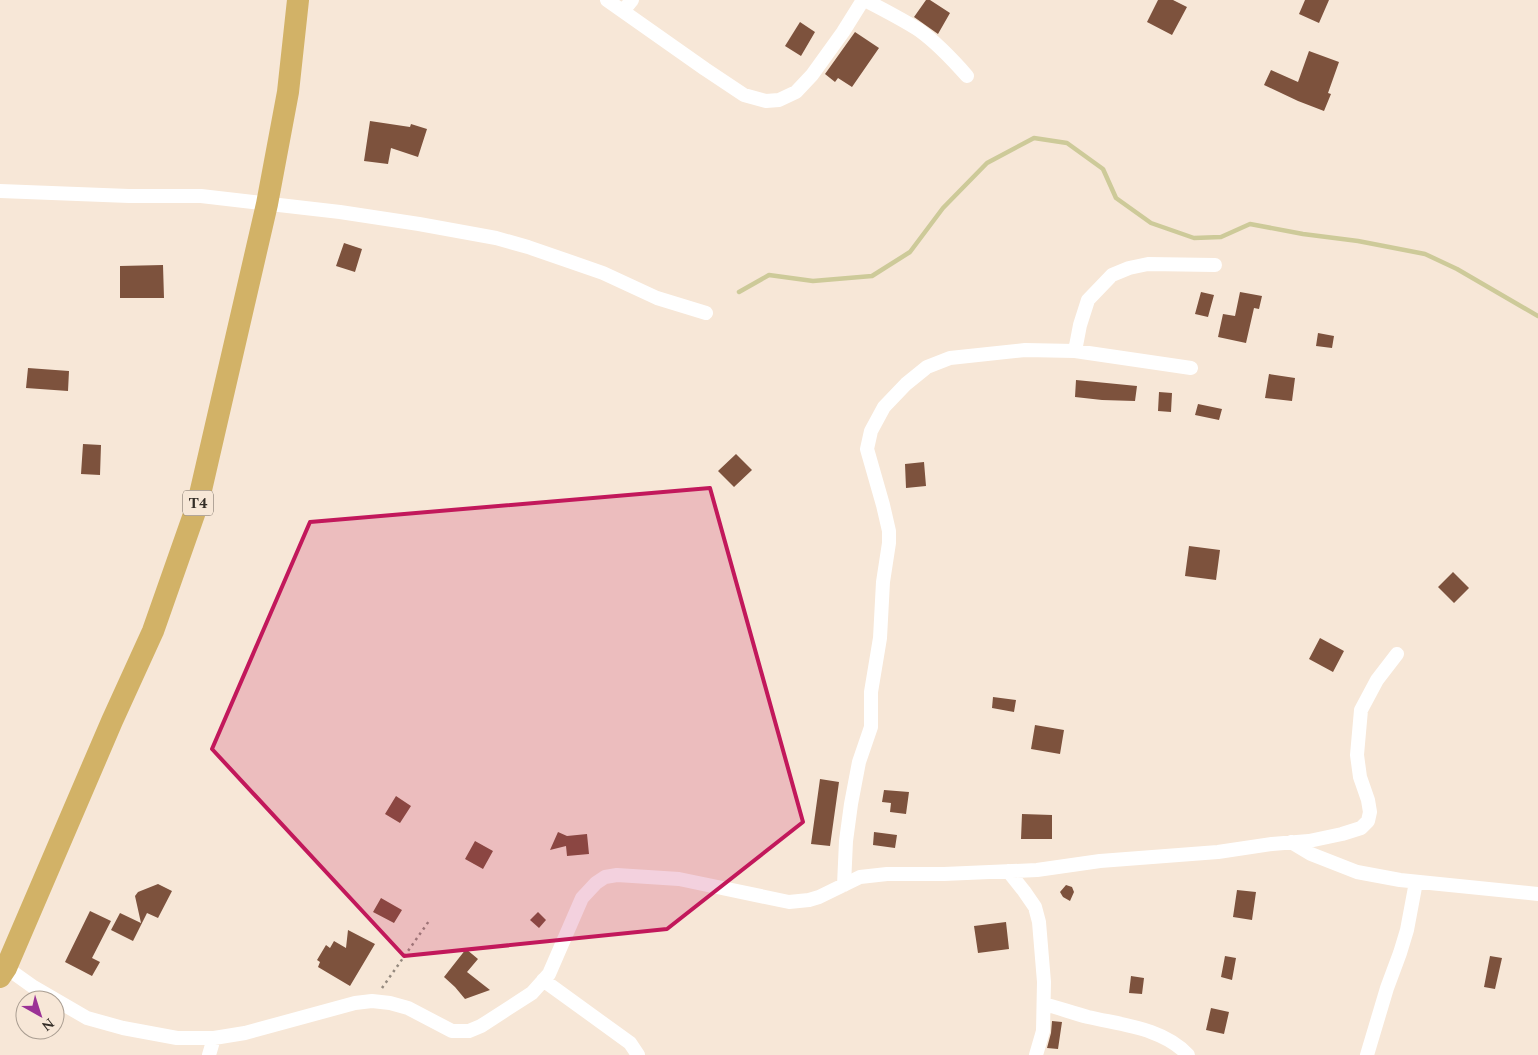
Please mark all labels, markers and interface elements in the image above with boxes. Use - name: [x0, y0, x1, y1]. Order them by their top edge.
- road number: T4: [183, 490, 213, 516]
- north arrow: [15, 990, 65, 1040]
- text: N: [37, 1013, 59, 1036]

